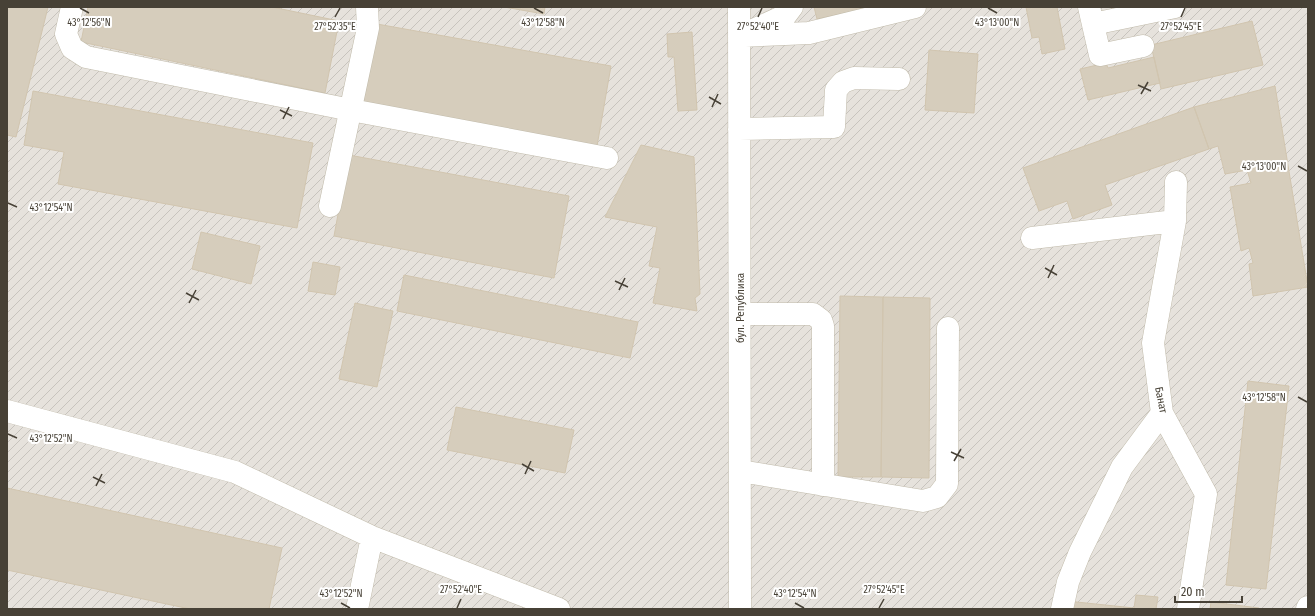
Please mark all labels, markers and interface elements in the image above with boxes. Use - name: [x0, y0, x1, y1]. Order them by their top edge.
- text: 43°12'56"N: [67, 17, 111, 29]
- text: 43°12'58"N: [521, 17, 565, 29]
- text: 43°13'00"N: [975, 17, 1019, 29]
- text: 27°52'35"E: [314, 21, 356, 33]
- text: 27°52'40"E: [737, 21, 779, 33]
- text: 27°52'45"E: [1160, 21, 1202, 33]
- text: 43°13'00"N: [1242, 161, 1286, 173]
- text: 43°12'54"N: [29, 202, 73, 214]
- street label: бул. Република: [734, 273, 747, 343]
- street label: Банат: [1152, 386, 1170, 415]
- text: 43°12'58"N: [1242, 392, 1286, 404]
- text: 43°12'52"N: [30, 433, 72, 445]
- scale bar: [1175, 578, 1242, 604]
- text: 27°52'40"E: [440, 584, 482, 596]
- text: 27°52'45"E: [863, 584, 905, 596]
- text: 20 m: [1181, 585, 1205, 599]
- text: 43°12'52"N: [320, 588, 362, 600]
- text: 43°12'54"N: [773, 588, 817, 600]

